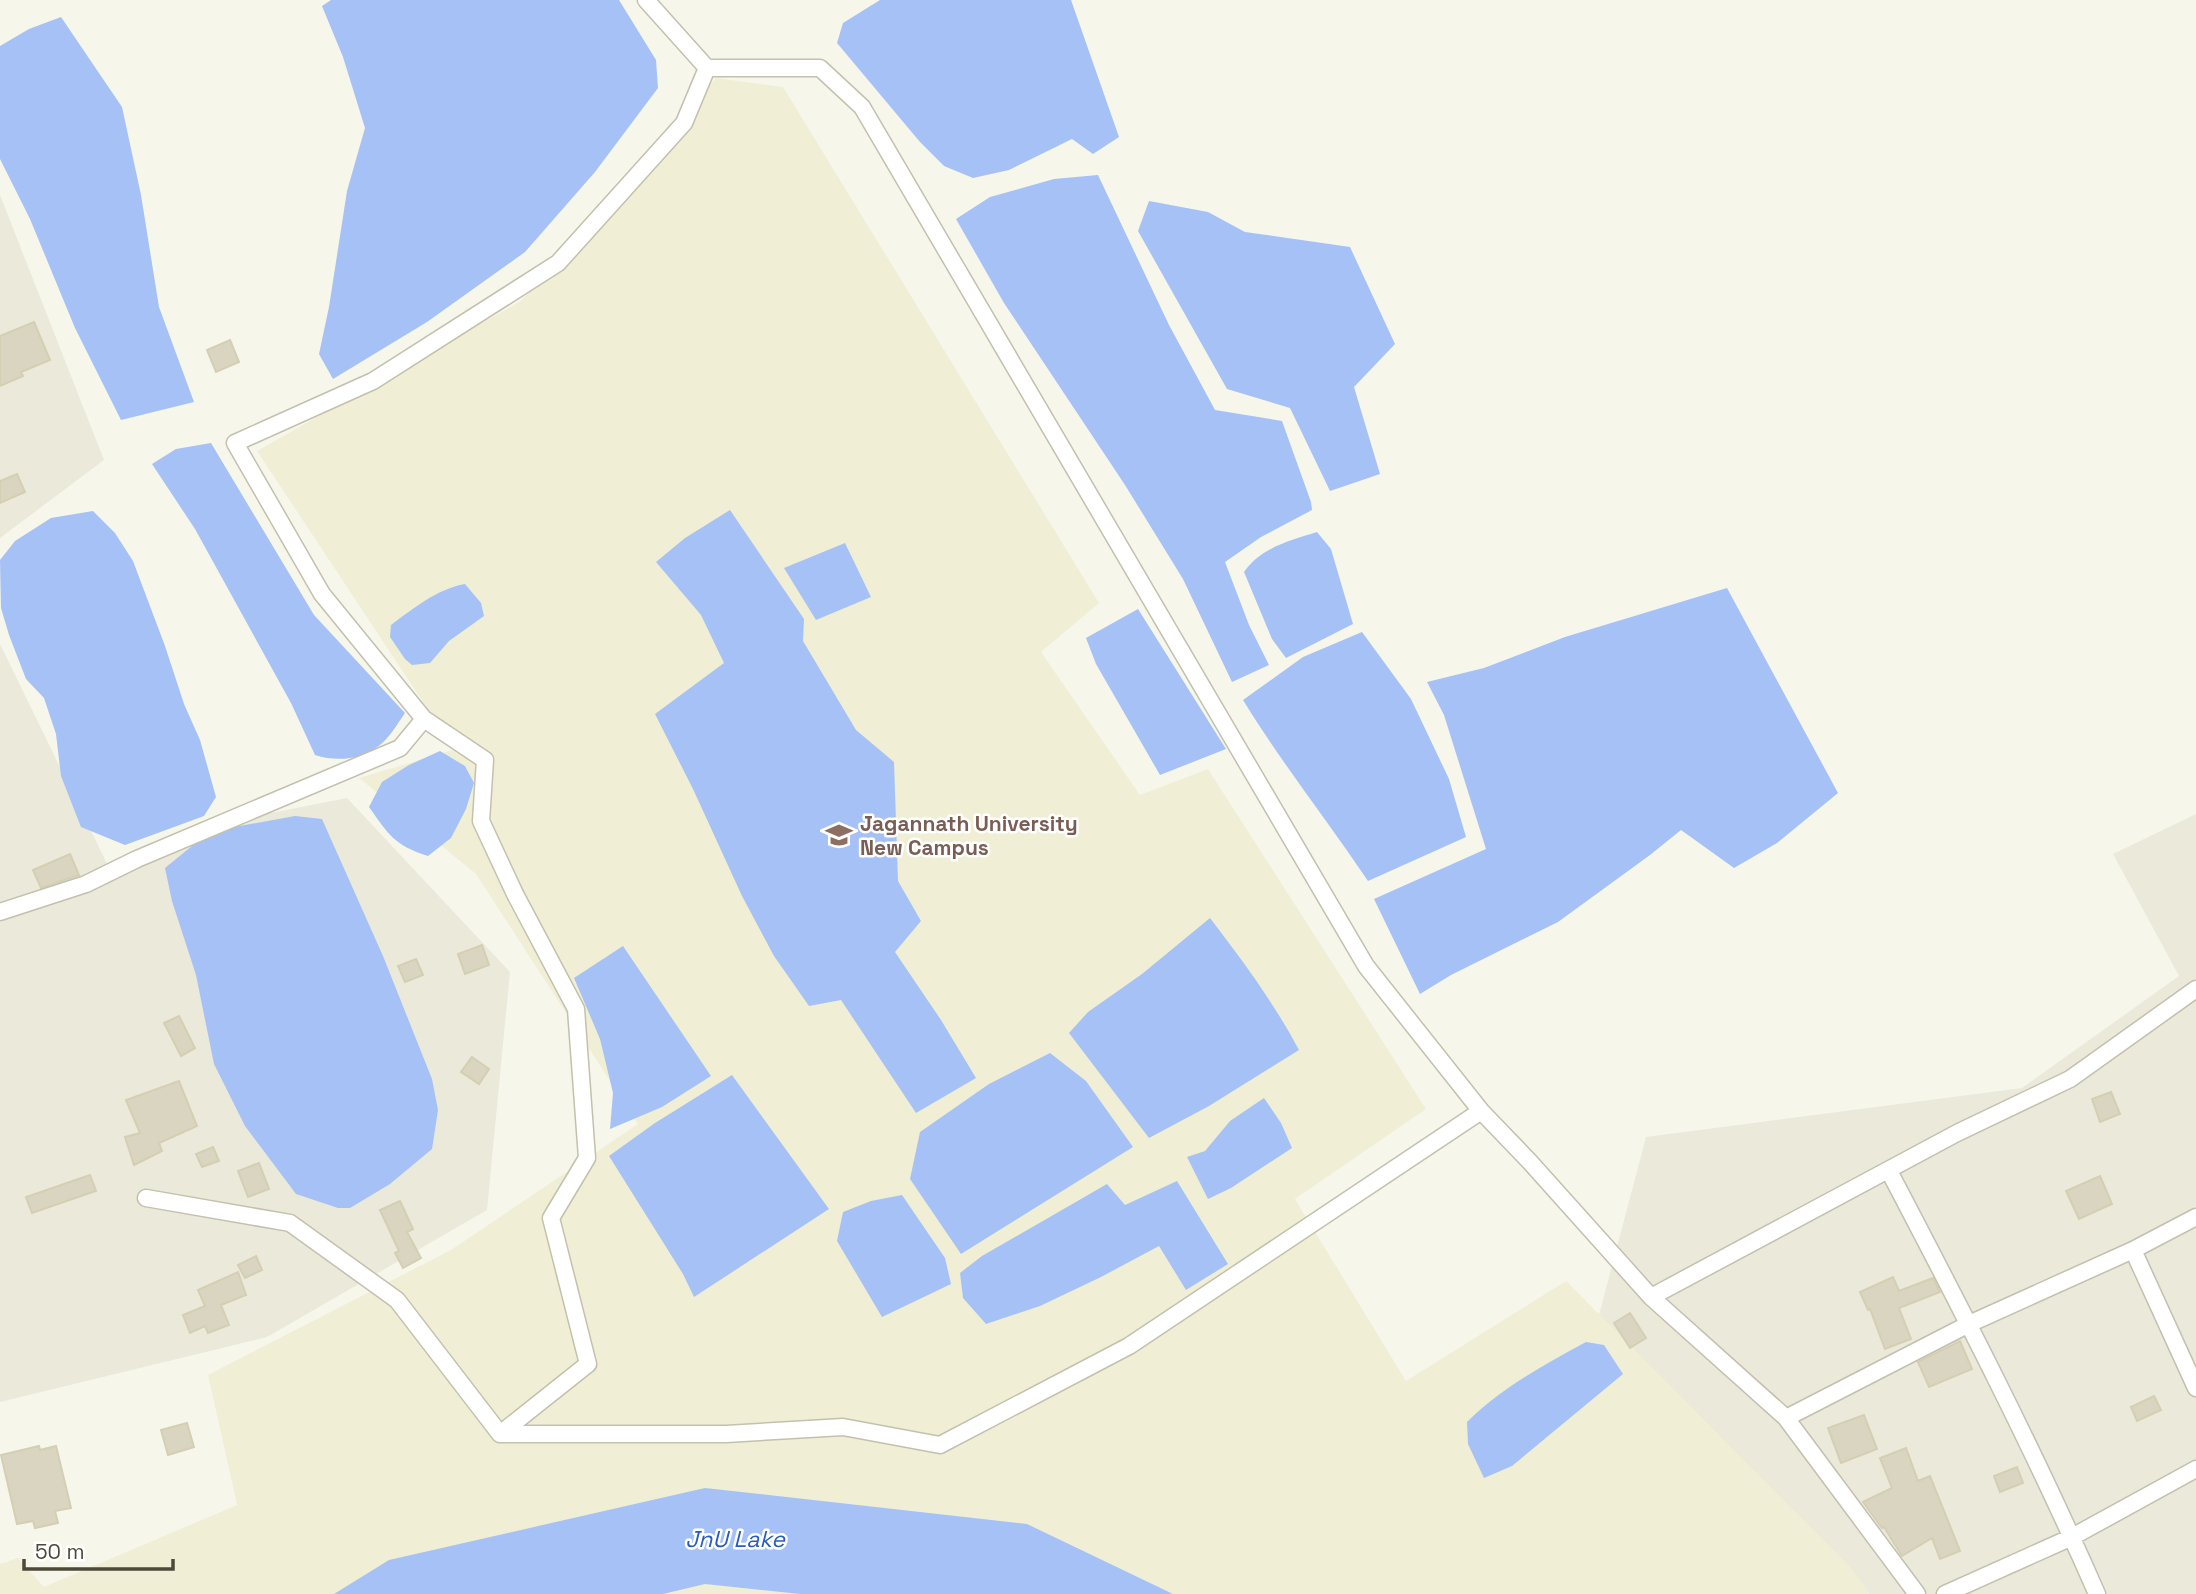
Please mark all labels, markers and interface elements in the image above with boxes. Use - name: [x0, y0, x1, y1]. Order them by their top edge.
- place label: Jagannath University New Campus: [860, 810, 1078, 861]
- school or university icon: Jagannath University New Campus: [824, 820, 854, 850]
- water label: JnU Lake: [685, 1524, 786, 1554]
- scale bar: [24, 1528, 173, 1572]
- text: 50 m: [35, 1538, 85, 1565]

